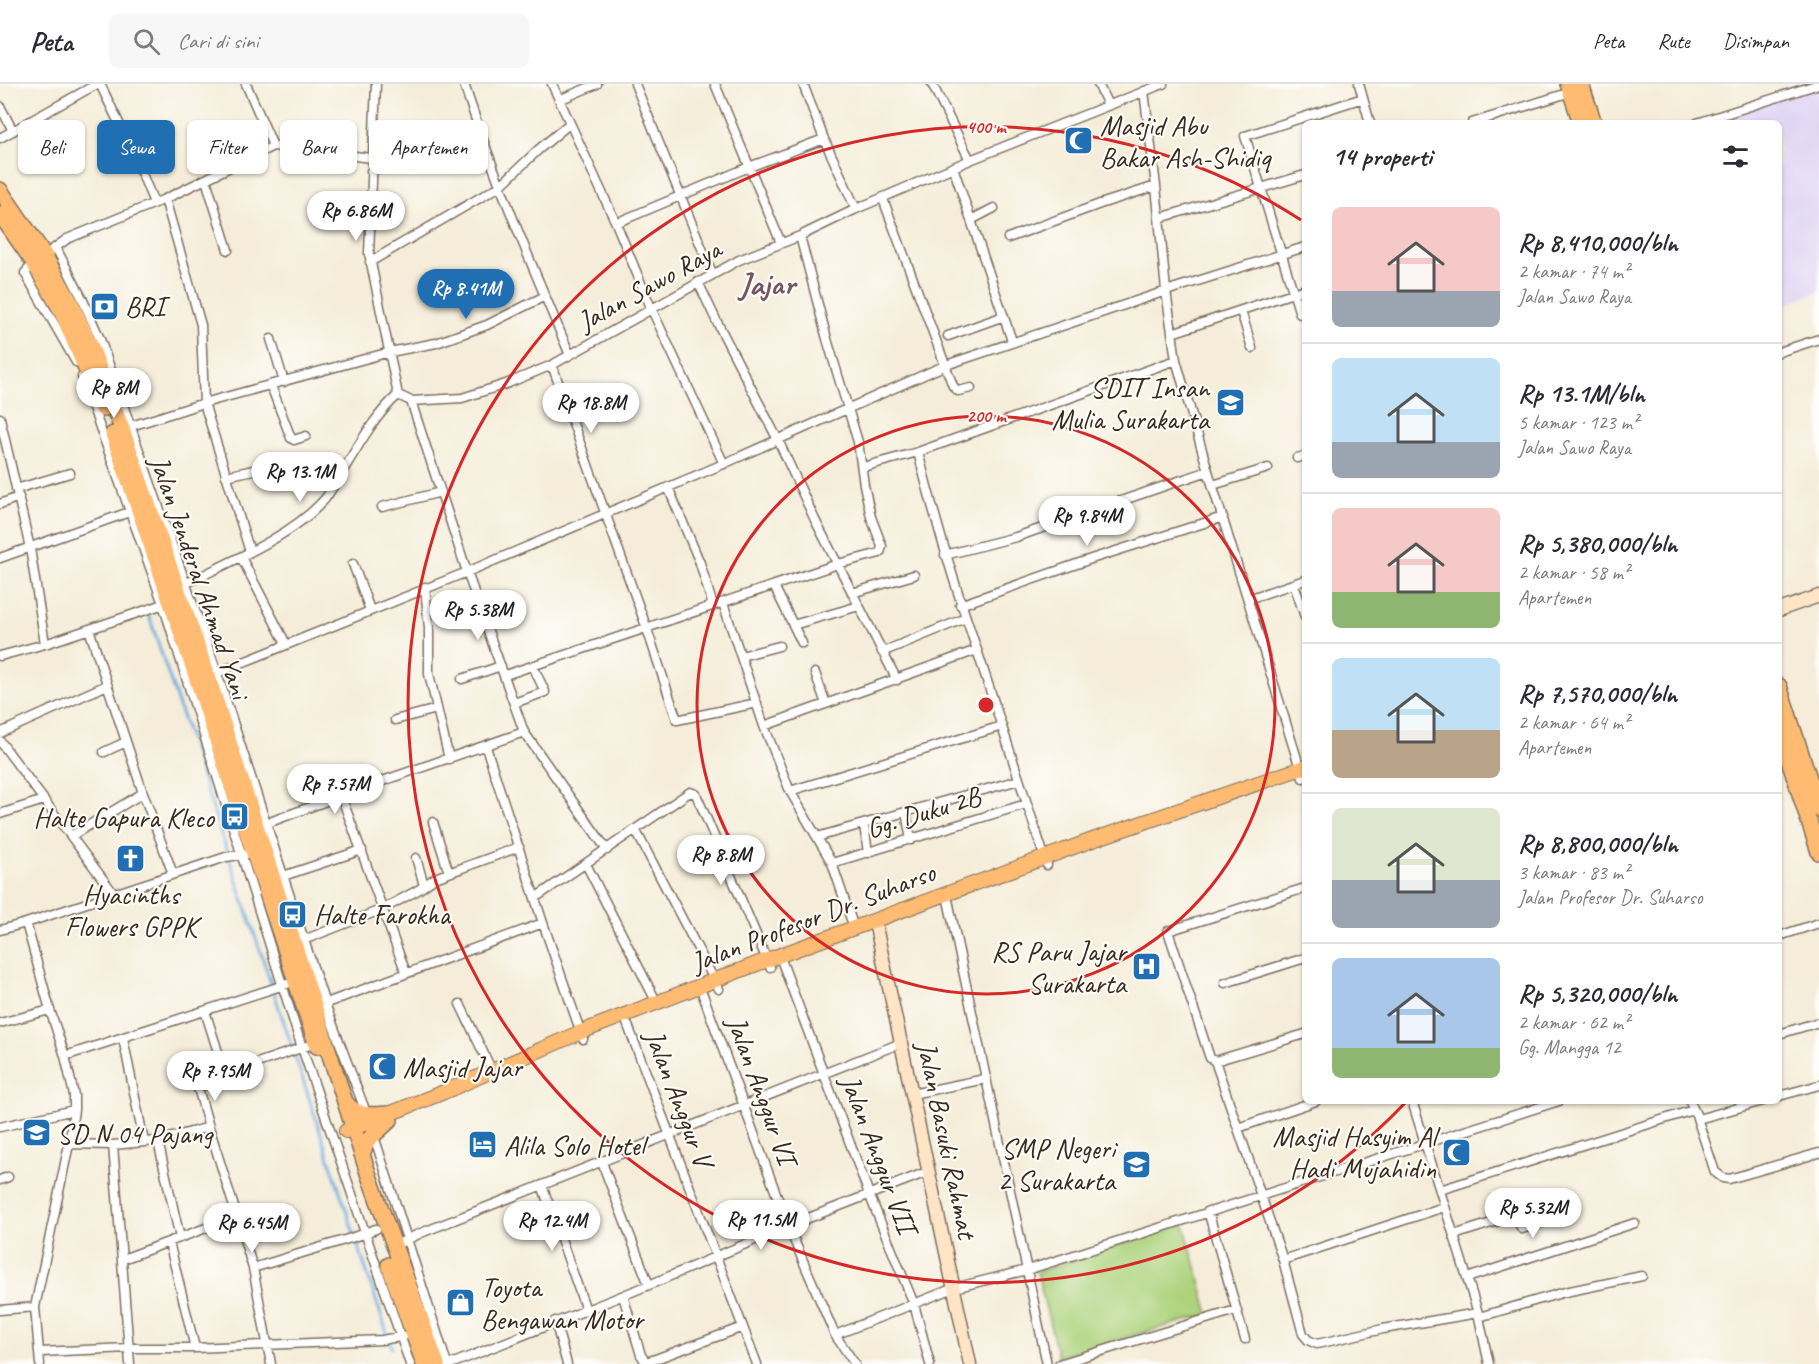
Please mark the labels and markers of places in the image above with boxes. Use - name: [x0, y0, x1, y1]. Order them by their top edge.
- place label: Masjid Abu Bakar Ash-Shidiq: [1100, 108, 1272, 175]
- mosque icon: Masjid Abu Bakar Ash-Shidiq: [1063, 125, 1095, 157]
- pin: Rp 6.86M: [294, 191, 418, 242]
- pin: Rp 8.41M: [404, 269, 528, 320]
- place label: BRI: [125, 289, 171, 324]
- bank icon: BRI: [88, 290, 120, 322]
- pin: Rp 8M: [72, 368, 156, 419]
- place label: SDIT Insan Mulia Surakarta: [1052, 370, 1211, 437]
- pin: Rp 18.8M: [529, 383, 653, 434]
- school or university icon: SDIT Insan Mulia Surakarta: [1214, 387, 1246, 419]
- pin: Rp 13.1M: [238, 452, 362, 503]
- pin: Rp 9.84M: [1025, 496, 1149, 547]
- pin: Rp 5.38M: [416, 590, 540, 641]
- centre of rings: [976, 695, 996, 715]
- pin: Rp 7.57M: [273, 764, 397, 815]
- place label: Halte Gapura Kleco: [34, 800, 216, 835]
- bus stop icon: Halte Gapura Kleco: [219, 801, 251, 833]
- pin: Rp 8.8M: [666, 835, 776, 886]
- church icon: Hyacinths Flowers GPPK: [115, 843, 147, 875]
- place label: Hyacinths Flowers GPPK: [65, 877, 203, 944]
- place label: Halte Farokha: [314, 897, 451, 932]
- bus stop icon: Halte Farokha: [277, 898, 309, 930]
- place label: RS Paru Jajar Surakarta: [991, 934, 1128, 1001]
- hospital icon: RS Paru Jajar Surakarta: [1131, 951, 1163, 983]
- place label: Masjid Jajar: [403, 1050, 524, 1085]
- pin: Rp 7.95M: [153, 1051, 277, 1102]
- mosque icon: Masjid Jajar: [366, 1051, 398, 1083]
- place label: SD N 04 Pajang: [57, 1116, 214, 1151]
- school or university icon: SD N 04 Pajang: [20, 1117, 52, 1149]
- place label: Masjid Hasyim Al Hadi Mujahidin: [1273, 1119, 1441, 1186]
- place label: Alila Solo Hotel: [504, 1128, 650, 1163]
- hotel icon: Alila Solo Hotel: [467, 1129, 499, 1161]
- place label: SMP Negeri 2 Surakarta: [998, 1131, 1119, 1198]
- mosque icon: Masjid Hasyim Al Hadi Mujahidin: [1441, 1136, 1473, 1168]
- school or university icon: SMP Negeri 2 Surakarta: [1120, 1148, 1152, 1180]
- pin: Rp 5.32M: [1471, 1188, 1595, 1239]
- pin: Rp 11.5M: [699, 1200, 823, 1251]
- pin: Rp 12.4M: [490, 1201, 614, 1252]
- pin: Rp 6.45M: [190, 1203, 314, 1254]
- place label: Toyota Bengawan Motor: [481, 1270, 645, 1337]
- shop icon: Toyota Bengawan Motor: [444, 1287, 476, 1319]

